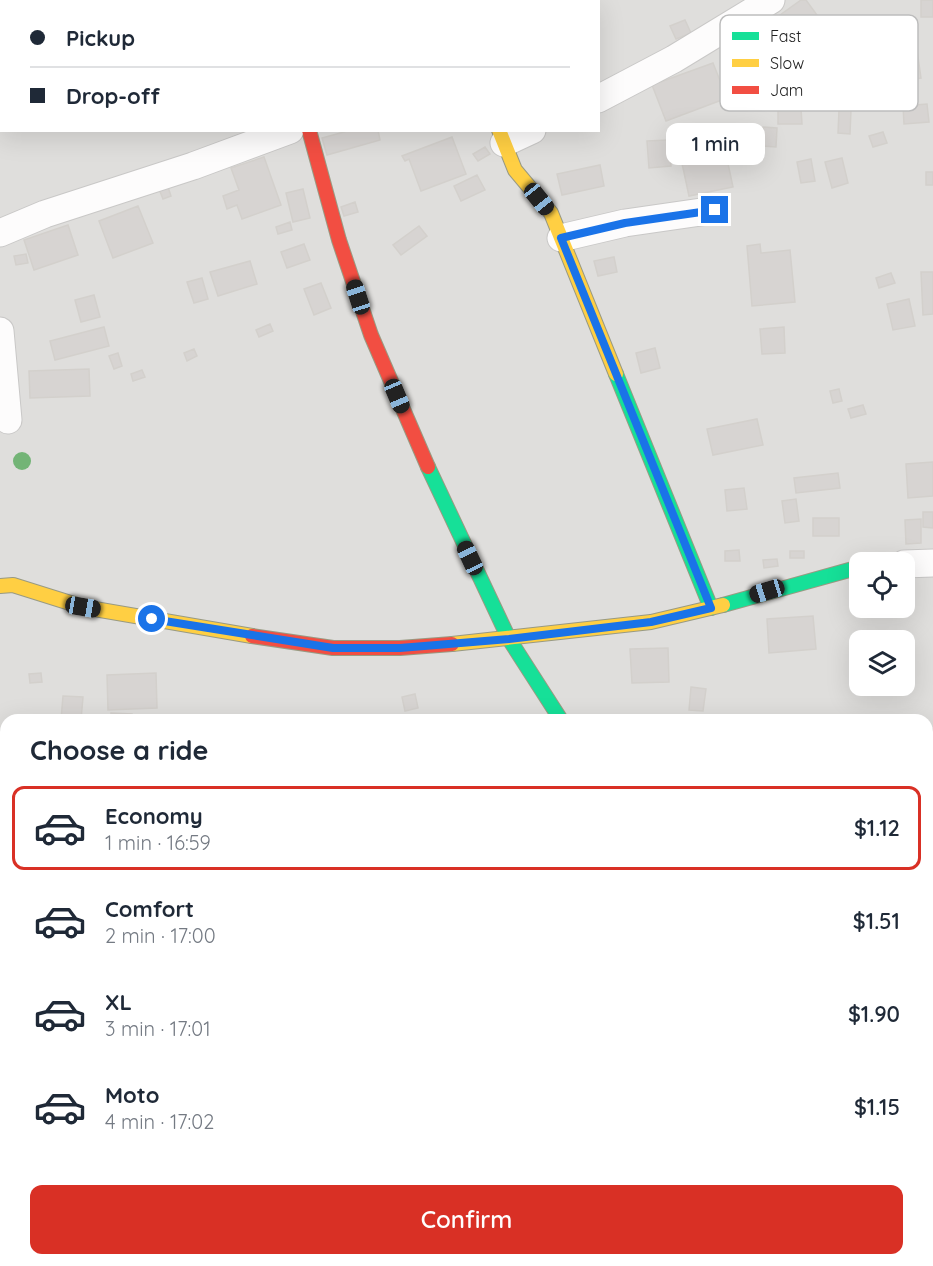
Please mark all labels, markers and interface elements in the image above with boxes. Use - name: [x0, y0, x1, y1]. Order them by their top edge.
- legend: [720, 15, 918, 111]
- text: Pickup: [66, 24, 135, 52]
- text: Fast: [770, 26, 801, 46]
- text: Slow: [770, 53, 804, 73]
- text: Jam: [770, 80, 803, 100]
- text: Drop-off: [66, 82, 160, 110]
- callout: 1 min: [666, 123, 764, 165]
- text: 1 min: [692, 131, 739, 156]
- car: [521, 179, 557, 219]
- route end: [701, 196, 728, 223]
- car: [344, 277, 372, 317]
- car: [382, 376, 412, 416]
- car: [454, 538, 486, 578]
- map controls: [849, 552, 915, 696]
- button: locate: [849, 552, 915, 618]
- car: [747, 577, 787, 605]
- car: [64, 595, 102, 619]
- route start: [138, 605, 165, 632]
- button: layers: [849, 630, 915, 696]
- text: Choose a ride: [30, 733, 208, 767]
- icon: car: [33, 801, 87, 855]
- text: Economy: [105, 802, 203, 830]
- text: $1.12: [854, 814, 900, 842]
- text: 1 min · 16:59: [105, 830, 211, 855]
- icon: car: [33, 894, 87, 948]
- text: Comfort: [105, 895, 194, 923]
- text: $1.51: [853, 907, 900, 935]
- text: 2 min · 17:00: [105, 923, 216, 948]
- icon: car: [33, 987, 87, 1041]
- text: XL: [105, 988, 132, 1016]
- text: $1.90: [848, 1000, 900, 1028]
- text: 3 min · 17:01: [105, 1016, 211, 1041]
- icon: car: [33, 1080, 87, 1134]
- text: Moto: [105, 1081, 159, 1109]
- text: $1.15: [854, 1093, 900, 1121]
- text: 4 min · 17:02: [105, 1109, 214, 1134]
- button: Confirm: [30, 1185, 903, 1254]

